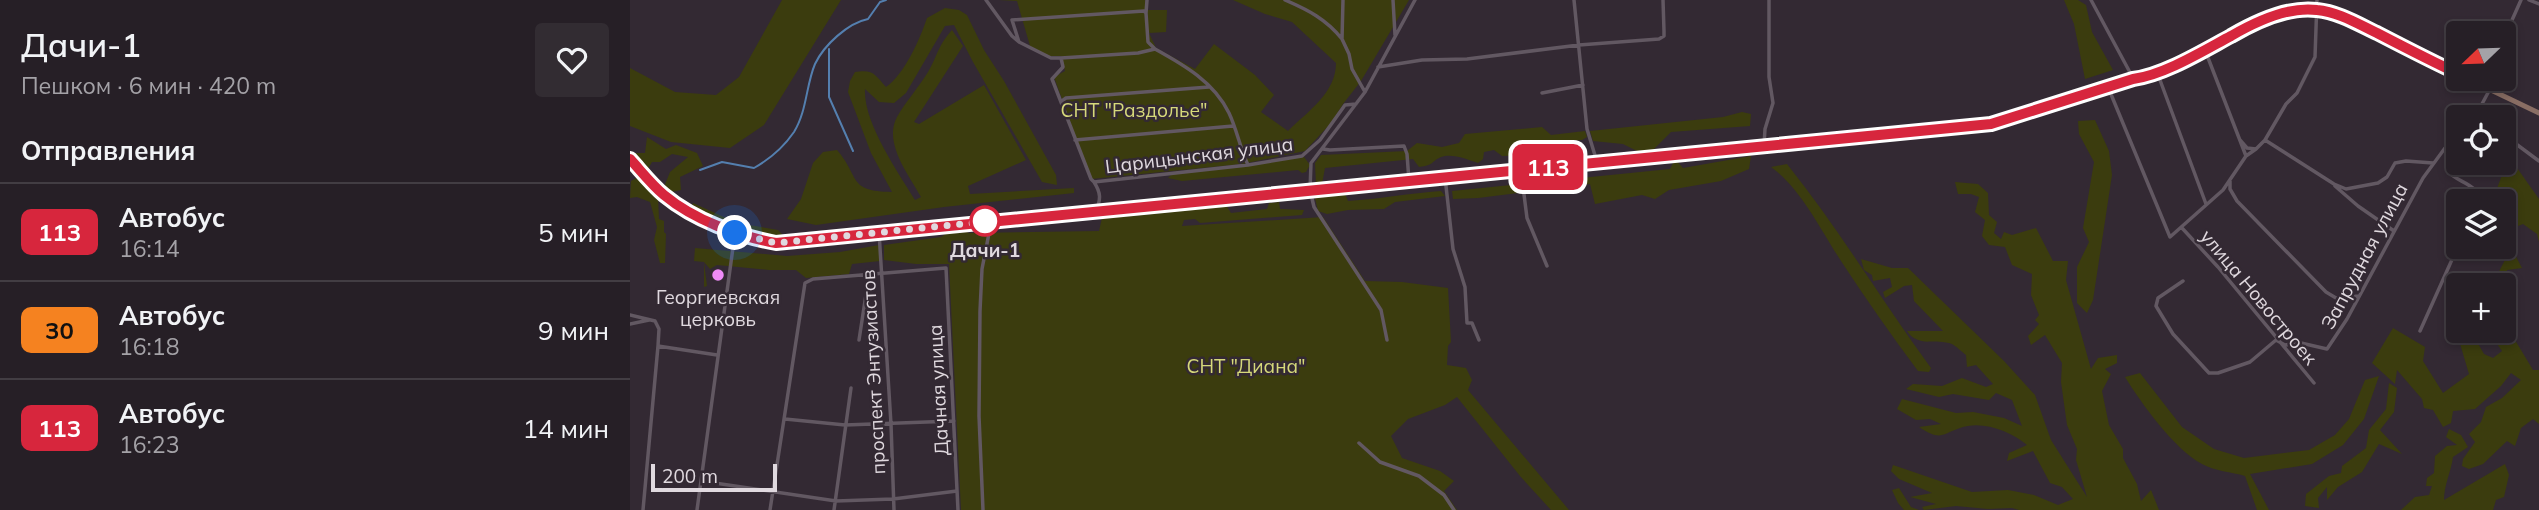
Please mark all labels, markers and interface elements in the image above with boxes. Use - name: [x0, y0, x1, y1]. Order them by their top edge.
- north arrow: [2446, 21, 2516, 91]
- map controls: [2446, 21, 2516, 343]
- button: heart: [535, 23, 609, 97]
- text: Дачи-1: [21, 24, 141, 65]
- text: Пешком · 6 мин · 420 m: [21, 71, 276, 100]
- park label: СНТ "Раздолье": [1061, 98, 1207, 122]
- button: locate: [2446, 105, 2516, 175]
- street label: Царицынская улица: [1104, 132, 1294, 178]
- text: Отправления: [21, 134, 195, 167]
- line badge: 113: [1508, 144, 1588, 190]
- text: 113: [1526, 152, 1570, 182]
- street label: Запрудная улица: [2315, 179, 2413, 333]
- button: layers: [2446, 189, 2516, 259]
- text: Автобус: [119, 201, 225, 234]
- marker: Дачи-1: [970, 206, 1000, 236]
- your location: [717, 215, 752, 250]
- text: 5 мин: [538, 216, 609, 249]
- text: 113: [38, 217, 81, 247]
- street label: улица Новостроек: [2195, 224, 2323, 370]
- text: 16:14: [119, 234, 179, 263]
- place label: Дачи-1: [950, 238, 1020, 262]
- marker: Георгиевская церковь: [710, 267, 726, 283]
- street label: проспект Энтузиастов: [856, 269, 890, 475]
- button: +: [2446, 273, 2516, 343]
- place label: Георгиевская церковь: [656, 285, 780, 331]
- text: Автобус: [119, 299, 225, 332]
- text: 9 мин: [538, 314, 609, 347]
- text: 30: [45, 315, 74, 345]
- street label: Дачная улица: [923, 324, 953, 456]
- text: 16:18: [119, 332, 179, 361]
- park label: СНТ "Диана": [1186, 354, 1306, 378]
- text: Автобус: [119, 397, 225, 430]
- text: 14 мин: [522, 412, 609, 445]
- text: 113: [38, 413, 81, 443]
- text: 16:23: [119, 430, 179, 459]
- scale bar: [651, 461, 777, 493]
- text: 200 m: [662, 464, 718, 488]

